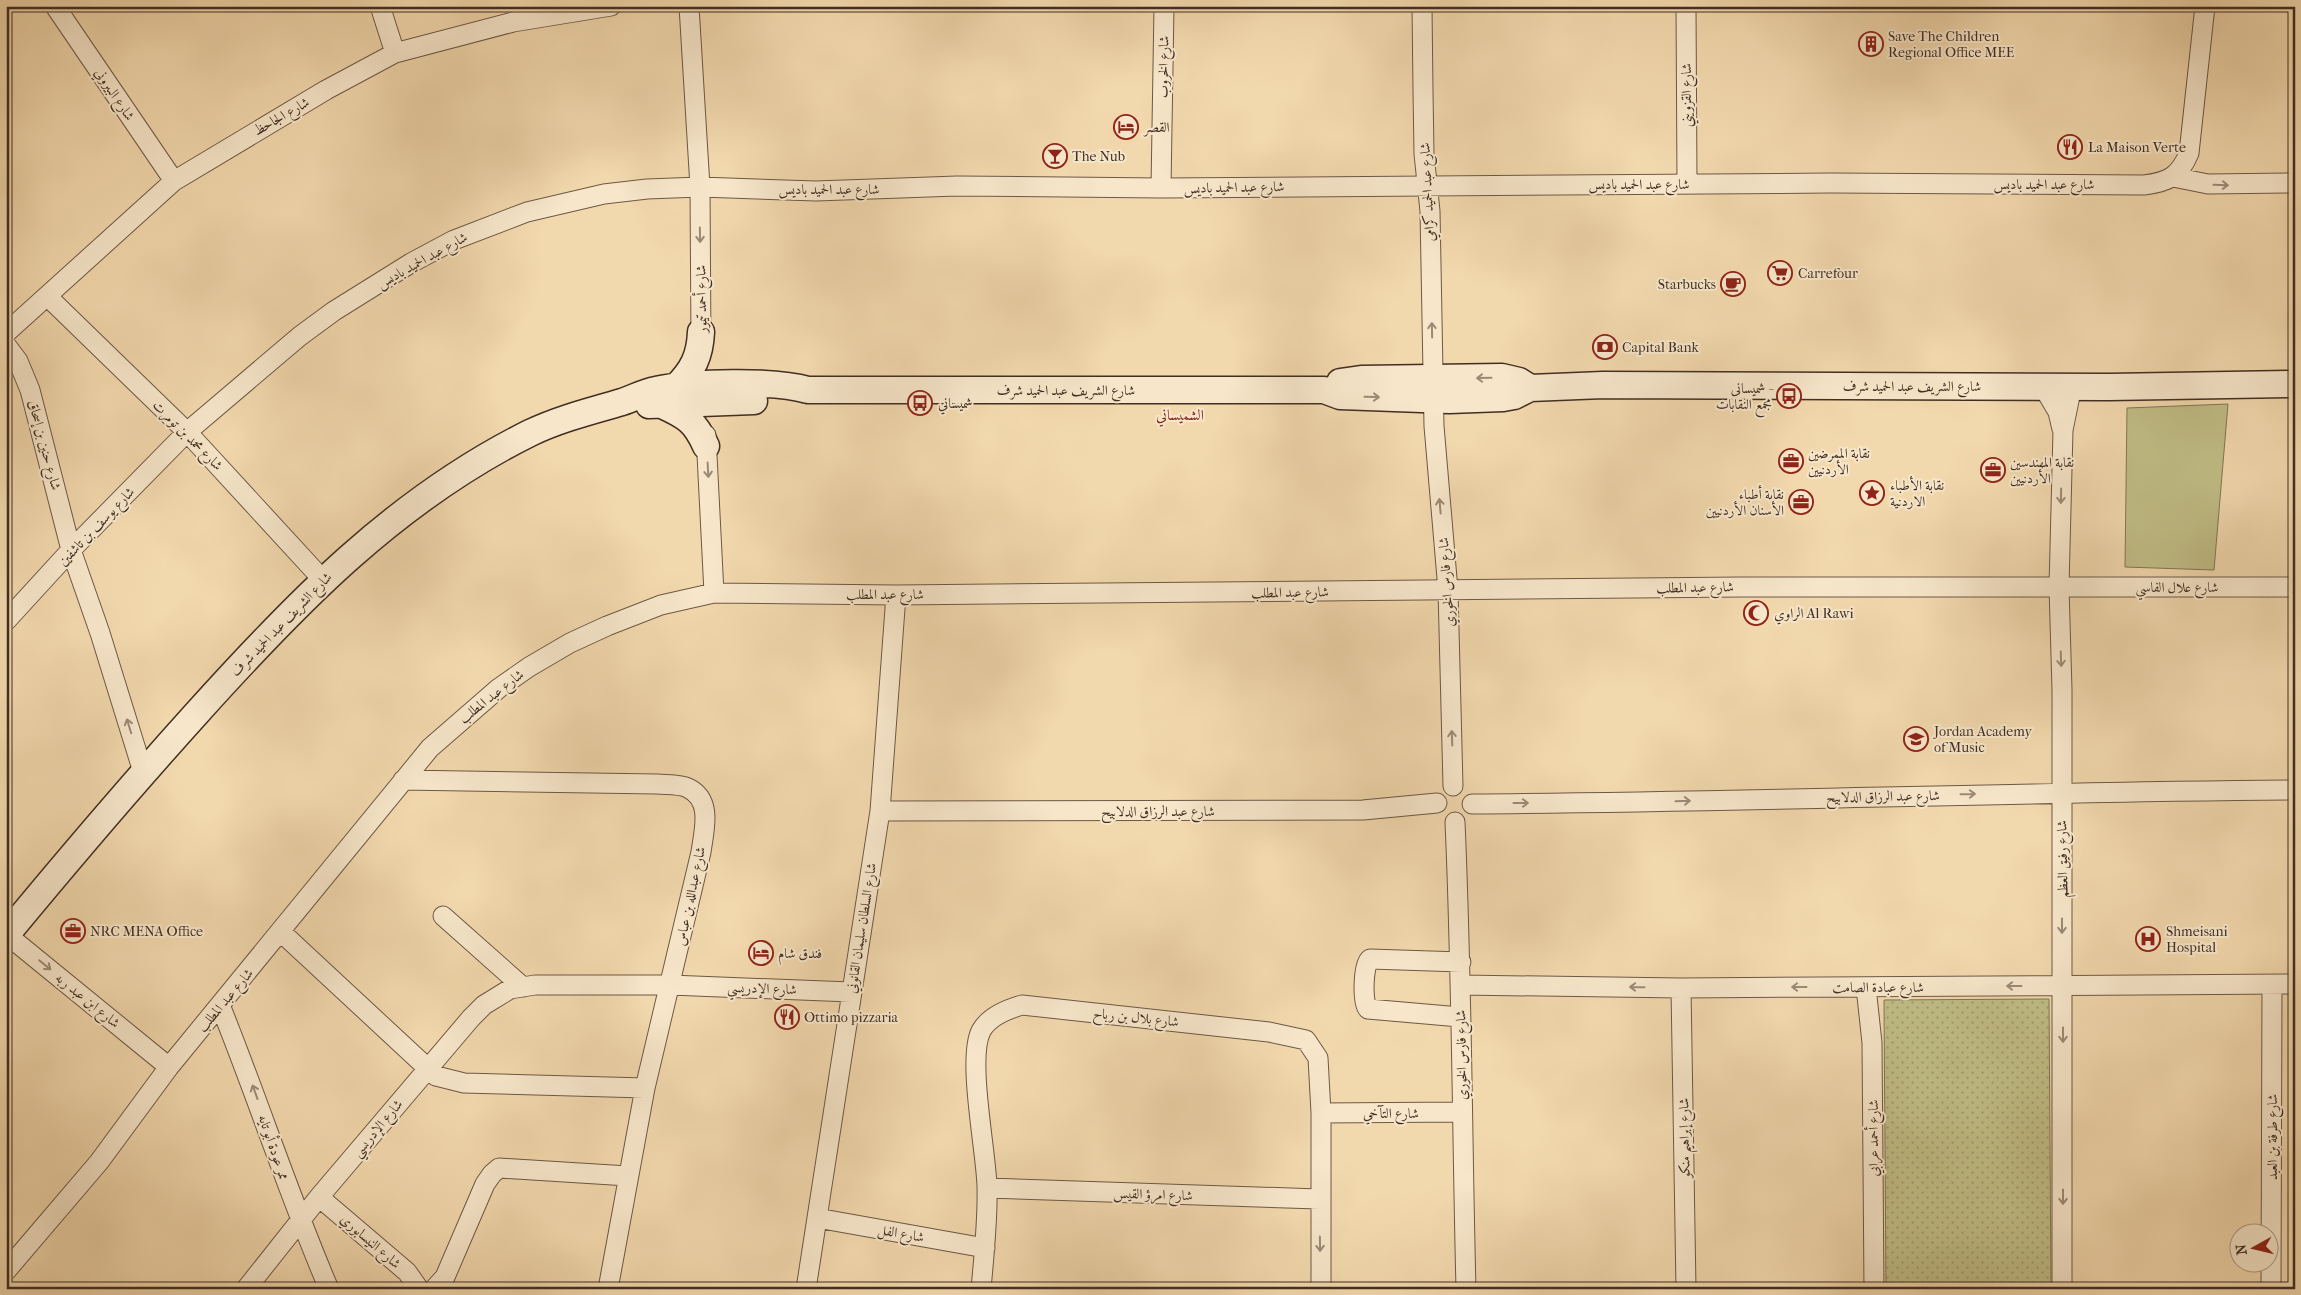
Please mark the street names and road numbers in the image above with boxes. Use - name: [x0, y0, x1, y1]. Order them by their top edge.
- street label: شارع الخروب: [1154, 36, 1176, 98]
- street label: شارع القزويني: [1678, 63, 1699, 127]
- street label: شارع البيروني: [88, 65, 138, 126]
- street label: شارع الجاحظ: [250, 94, 314, 142]
- street label: شارع عبد الحميد كرامي: [1416, 142, 1442, 242]
- street label: شارع عبد الحميد باديس: [1589, 176, 1689, 196]
- street label: شارع عبد الحميد باديس: [1994, 176, 2094, 196]
- street label: شارع عبد الحميد باديس: [1183, 178, 1285, 200]
- street label: شارع عبد الحميد باديس: [779, 181, 879, 201]
- street label: شارع عبد الحميد باديس: [374, 229, 472, 295]
- street label: شارع أحمد تيمور: [690, 265, 714, 335]
- street label: شارع الشريف عبد الحميد شرف: [1843, 378, 1981, 398]
- street label: شارع الشريف عبد الحميد شرف: [997, 382, 1135, 402]
- street label: شارع محمد بن تومرت: [147, 397, 226, 476]
- street label: شارع حنين بن إسحاق: [21, 398, 65, 493]
- street label: شارع يوسف بن تاشفين: [54, 483, 140, 571]
- street label: شارع فارس الخوري: [1435, 536, 1461, 628]
- street label: شارع الشريف عبد الحميد شرف: [227, 569, 338, 682]
- street label: شارع عبد المطلب: [1656, 578, 1734, 600]
- street label: شارع علال الفاسي: [2136, 579, 2218, 601]
- street label: شارع عبد المطلب: [1251, 583, 1329, 605]
- street label: شارع عبد المطلب: [846, 586, 924, 606]
- street label: شارع عبد المطلب: [455, 666, 529, 729]
- street label: شارع عبد الرزاق الدلابيح: [1826, 787, 1940, 810]
- street label: شارع عبد الرزاق الدلابيح: [1101, 803, 1215, 824]
- street label: شارع رفيق العظم: [2053, 820, 2077, 898]
- street label: شارع عبدالله بن عباس: [672, 845, 712, 948]
- street label: شارع السلطان سليمان القانوني: [843, 862, 883, 995]
- street label: شارع عبد المطلب: [194, 965, 259, 1038]
- street label: شارع ابن عبد ربه: [50, 969, 123, 1034]
- street label: شارع الإدريسي: [727, 979, 797, 1003]
- street label: شارع عبادة الصامت: [1832, 979, 1924, 999]
- street label: شارع بلال بن رباح: [1092, 1005, 1180, 1034]
- street label: شارع فارس الخوري: [1452, 1010, 1474, 1100]
- street label: شارع طرفة بن العبد: [2264, 1094, 2284, 1180]
- street label: شارع الإدريسي: [348, 1096, 410, 1164]
- street label: شارع إبراهيم منكو: [1675, 1098, 1699, 1180]
- street label: شارع أحمد عرابي: [1863, 1099, 1885, 1177]
- street label: شارع التآخي: [1363, 1105, 1419, 1125]
- street label: ممر عودة أبو تايه: [254, 1112, 294, 1182]
- street label: شارع امرؤ القيس: [1113, 1185, 1193, 1207]
- street label: شارع النيسابوري: [335, 1211, 404, 1275]
- street label: شارع الفل: [876, 1221, 926, 1249]

